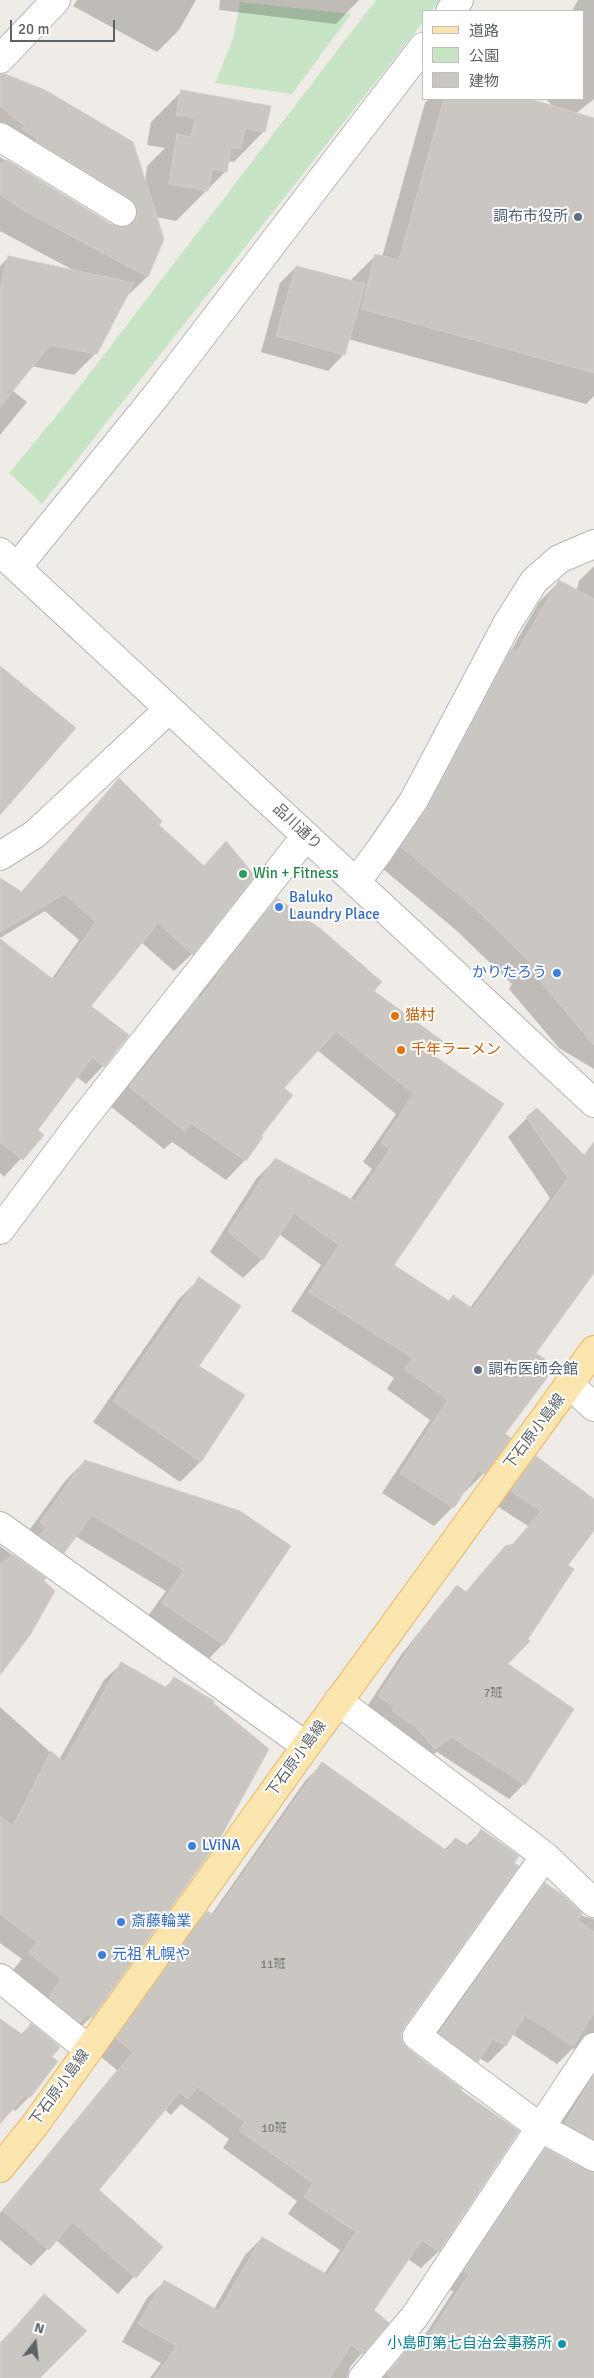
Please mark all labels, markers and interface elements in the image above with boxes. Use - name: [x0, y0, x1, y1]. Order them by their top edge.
- scale bar: [12, 10, 118, 42]
- legend: [422, 10, 584, 100]
- text: 20 m: [18, 20, 49, 38]
- text: 道路: [469, 22, 499, 40]
- text: 公園: [469, 47, 499, 65]
- text: 建物: [469, 72, 499, 90]
- place label: 調布市役所: [493, 208, 568, 226]
- marker: 調布市役所: [572, 211, 584, 223]
- street label: 品川通り: [269, 800, 325, 854]
- place label: Win + Fitness: [253, 865, 339, 883]
- marker: Win + Fitness: [237, 868, 249, 880]
- place label: Baluko Laundry Place: [289, 889, 380, 924]
- marker: Baluko Laundry Place: [273, 901, 285, 913]
- place label: かりたろう: [472, 964, 547, 982]
- marker: かりたろう: [551, 967, 563, 979]
- place label: 猫村: [405, 1007, 435, 1025]
- marker: 猫村: [389, 1010, 401, 1022]
- place label: 千年ラーメン: [411, 1041, 501, 1059]
- marker: 千年ラーメン: [395, 1044, 407, 1056]
- place label: 調布医師会館: [488, 1361, 578, 1379]
- marker: 調布医師会館: [472, 1364, 484, 1376]
- street label: 下石原小島線: [501, 1391, 569, 1473]
- house number: 7班: [484, 1687, 502, 1701]
- street label: 下石原小島線: [263, 1717, 331, 1801]
- place label: LViNA: [202, 1837, 241, 1855]
- marker: LViNA: [186, 1840, 198, 1852]
- place label: 斎藤輪業: [131, 1913, 191, 1931]
- marker: 斎藤輪業: [115, 1916, 127, 1928]
- place label: 元祖 札幌や: [112, 1946, 190, 1964]
- marker: 元祖 札幌や: [96, 1949, 108, 1961]
- house number: 11班: [261, 1958, 285, 1972]
- street label: 下石原小島線: [26, 2046, 94, 2130]
- house number: 10班: [262, 2122, 286, 2136]
- north arrow: [10, 2318, 60, 2368]
- text: N: [32, 2319, 46, 2338]
- place label: 小島町第七自治会事務所: [387, 2335, 552, 2353]
- marker: 小島町第七自治会事務所: [556, 2338, 568, 2350]

